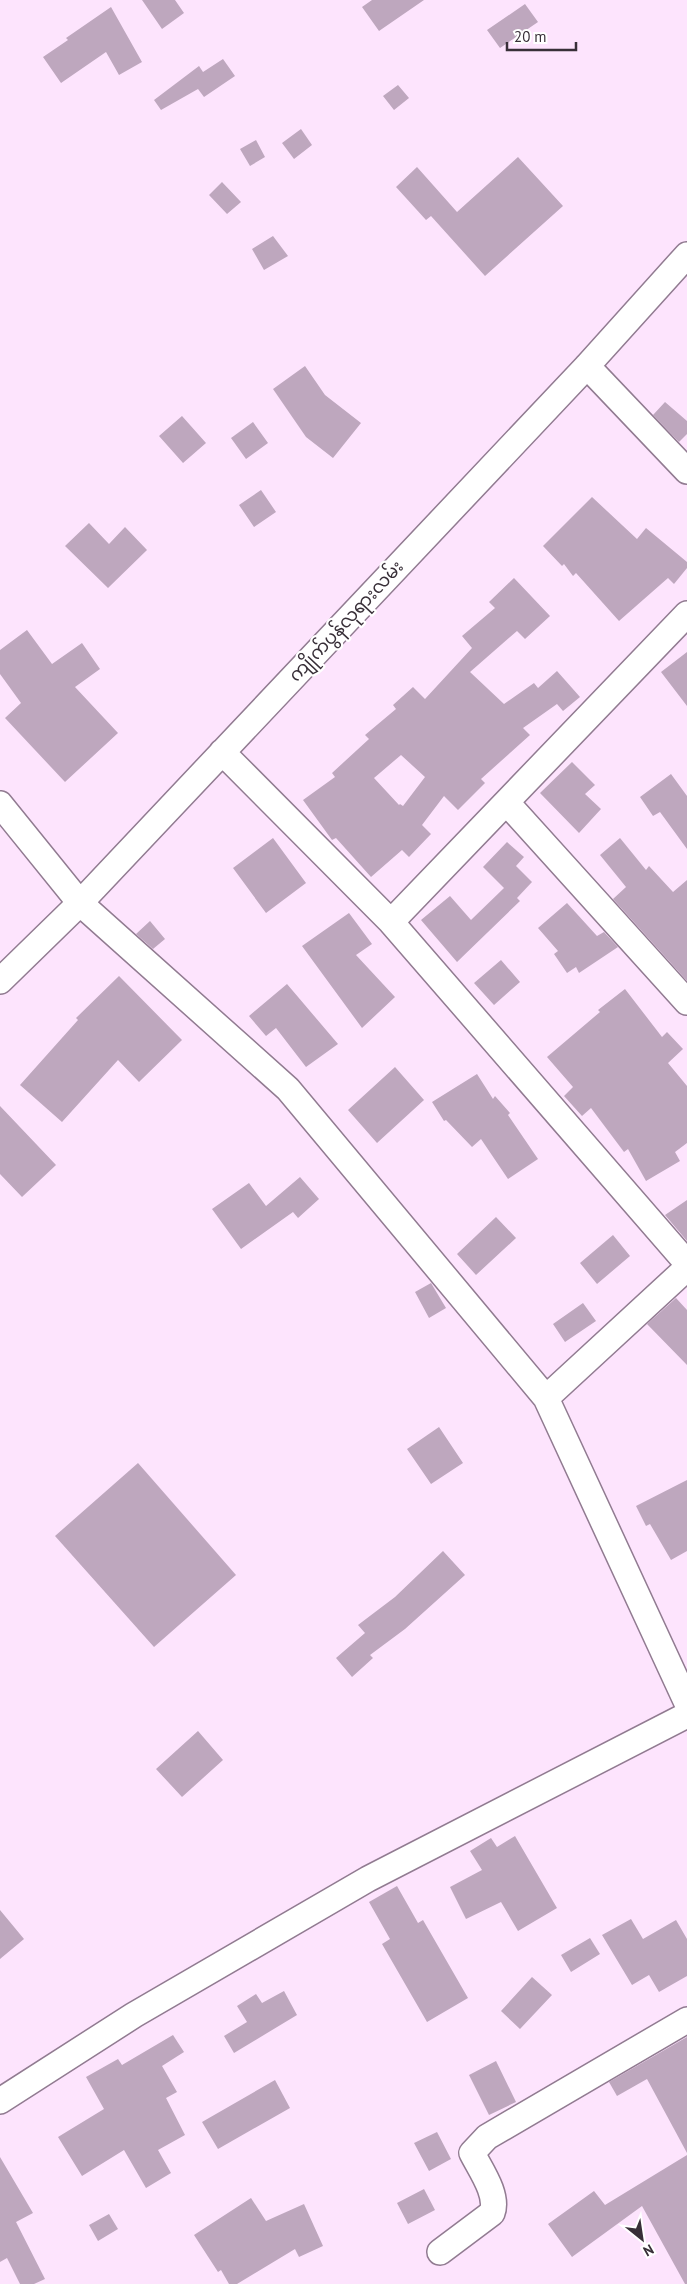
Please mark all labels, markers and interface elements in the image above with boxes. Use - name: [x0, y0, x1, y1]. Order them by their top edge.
- scale bar: [507, 20, 576, 52]
- text: 20 m: [514, 27, 547, 46]
- street label: ကျိုက်ပွန်လုရားလမ်း: [282, 554, 411, 689]
- north arrow: [617, 2214, 667, 2264]
- text: N: [640, 2240, 657, 2260]

